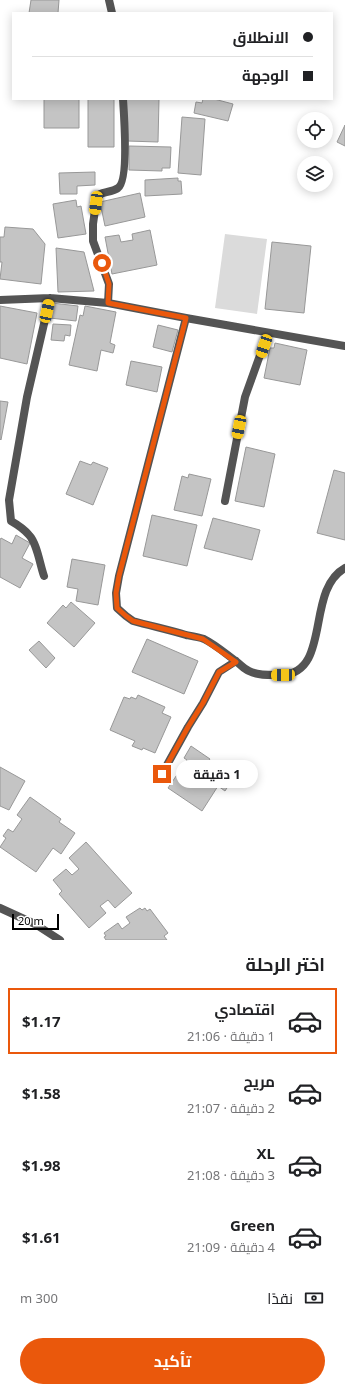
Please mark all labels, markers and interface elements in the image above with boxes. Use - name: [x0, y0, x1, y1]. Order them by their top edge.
- text: الانطلاق: [233, 27, 289, 47]
- text: الوجهة: [242, 65, 289, 85]
- map controls: [297, 112, 333, 192]
- button: locate: [297, 112, 333, 148]
- button: layers: [297, 156, 333, 192]
- car: [88, 190, 104, 216]
- route start: [93, 254, 111, 272]
- car: [39, 298, 55, 324]
- car: [254, 333, 274, 359]
- car: [231, 414, 247, 440]
- car: [271, 669, 295, 681]
- callout: 1 دقيقة: [176, 760, 258, 788]
- route end: [153, 765, 171, 783]
- text: 1 دقيقة: [193, 765, 241, 783]
- scale bar: [12, 912, 59, 931]
- text: 20 m: [18, 913, 44, 928]
- text: اختر الرحلة: [246, 952, 325, 976]
- text: اقتصادي: [215, 999, 275, 1019]
- icon: car: [287, 1003, 323, 1039]
- text: $1.17: [22, 1011, 61, 1031]
- text: 1 دقيقة · 21:06: [187, 1027, 275, 1045]
- text: مريح: [243, 1071, 275, 1091]
- icon: car: [287, 1075, 323, 1111]
- text: $1.58: [22, 1083, 61, 1103]
- text: 2 دقيقة · 21:07: [187, 1099, 275, 1117]
- text: XL: [257, 1143, 275, 1163]
- icon: car: [287, 1147, 323, 1183]
- text: $1.98: [22, 1155, 61, 1175]
- text: 3 دقيقة · 21:08: [187, 1166, 275, 1184]
- text: Green: [230, 1215, 275, 1235]
- icon: car: [287, 1219, 323, 1255]
- text: $1.61: [22, 1227, 61, 1247]
- text: 4 دقيقة · 21:09: [187, 1238, 275, 1256]
- icon: cash: [303, 1287, 325, 1309]
- text: نقدًا: [267, 1288, 293, 1308]
- text: 300 m: [20, 1289, 58, 1307]
- button: تأكيد: [20, 1338, 325, 1384]

